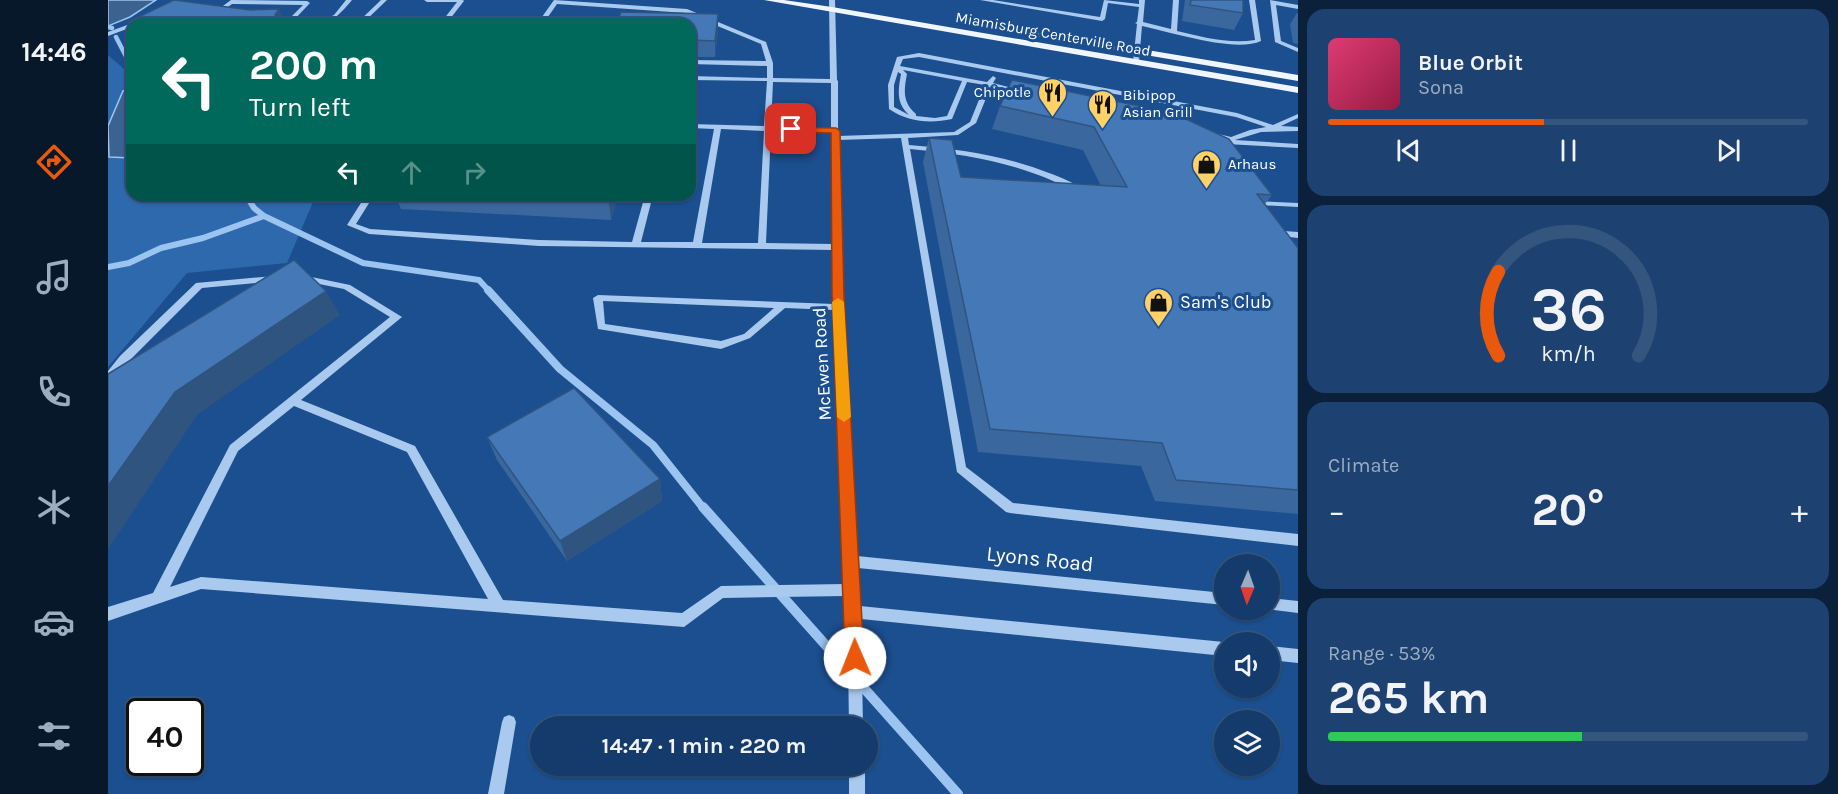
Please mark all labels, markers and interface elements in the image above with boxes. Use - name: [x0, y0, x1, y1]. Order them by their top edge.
- street label: Miamisburg Centerville Road: [954, 8, 1152, 60]
- text: 14:46: [21, 36, 87, 68]
- text: 200 m: [249, 40, 378, 90]
- icon: left: [150, 42, 228, 120]
- text: Blue Orbit: [1418, 50, 1523, 76]
- restaurant icon: Chipotle: [1036, 76, 1068, 118]
- text: Sona: [1418, 76, 1464, 99]
- place label: Chipotle: [974, 83, 1031, 101]
- place label: Bibipop Asian Grill: [1123, 86, 1193, 121]
- restaurant icon: Bibipop Asian Grill: [1086, 88, 1118, 130]
- text: Turn left: [249, 91, 350, 123]
- pin: [765, 103, 816, 154]
- icon: arrive: [774, 112, 807, 145]
- icon: previous: [1392, 134, 1425, 167]
- icon: pause: [1552, 134, 1585, 167]
- icon: next: [1712, 134, 1745, 167]
- icon: directions: [33, 141, 75, 183]
- shop icon: Arhaus: [1191, 148, 1223, 190]
- place label: Arhaus: [1228, 155, 1276, 173]
- icon: left: [332, 156, 365, 189]
- icon: ahead: [395, 156, 428, 189]
- icon: right: [458, 156, 491, 189]
- icon: music: [33, 256, 75, 298]
- text: 36: [1530, 273, 1606, 346]
- shop icon: Sam's Club: [1143, 286, 1175, 328]
- place label: Sam's Club: [1180, 291, 1271, 313]
- street label: McEwen Road: [808, 307, 836, 421]
- text: km/h: [1541, 341, 1595, 366]
- icon: phone: [33, 371, 75, 413]
- text: Climate: [1328, 454, 1399, 477]
- text: 20°: [1531, 484, 1605, 536]
- icon: climate: [33, 486, 75, 528]
- text: −: [1328, 492, 1345, 530]
- text: +: [1791, 492, 1808, 530]
- street label: Lyons Road: [985, 541, 1095, 577]
- north arrow: [1214, 554, 1280, 620]
- map controls: [1214, 554, 1280, 776]
- icon: car: [33, 601, 75, 643]
- position arrow: [823, 626, 887, 690]
- button: sound: [1214, 632, 1280, 698]
- text: Range · 53%: [1328, 642, 1436, 665]
- text: 265 km: [1328, 672, 1489, 724]
- speed limit sign: 40: [126, 698, 204, 776]
- button: layers: [1214, 710, 1280, 776]
- icon: filters: [33, 715, 75, 757]
- text: 14:47 · 1 min · 220 m: [602, 733, 806, 759]

